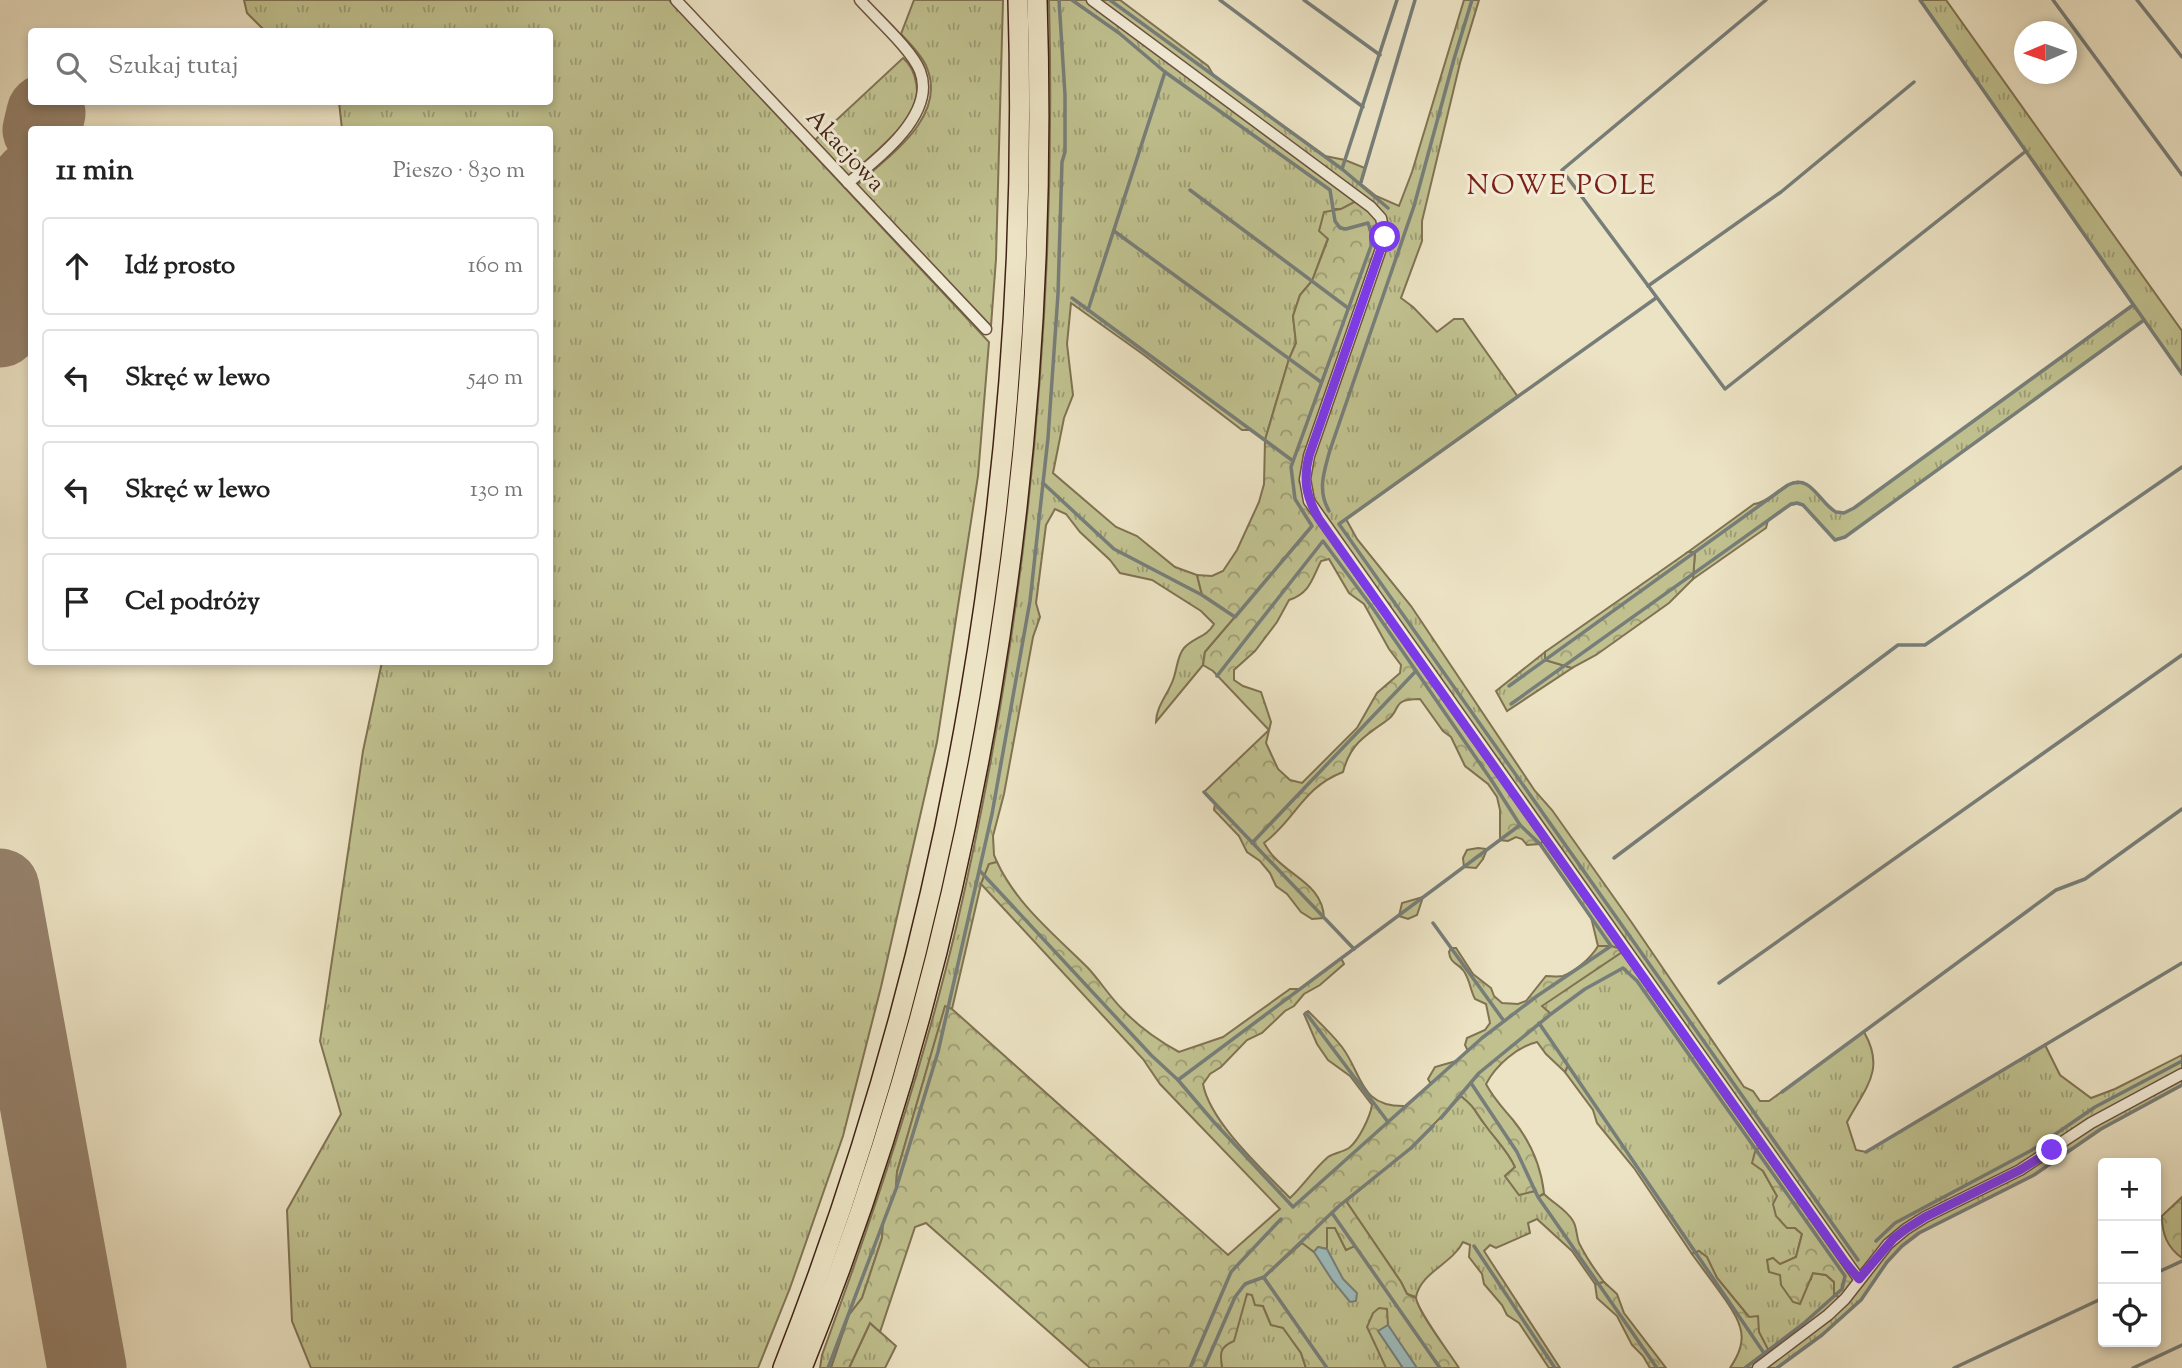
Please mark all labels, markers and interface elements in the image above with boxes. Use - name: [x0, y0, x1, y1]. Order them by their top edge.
- north arrow: [2014, 21, 2077, 84]
- search box: [28, 28, 553, 105]
- icon: search: [52, 48, 90, 86]
- text: Szukaj tutaj: [108, 48, 239, 85]
- street label: Akacjowa: [797, 102, 892, 200]
- text: 11 min: [56, 150, 134, 193]
- text: Pieszo · 830 m: [393, 155, 525, 188]
- district label: NOWE POLE: [1466, 167, 1658, 207]
- route start: [1369, 221, 1400, 252]
- icon: ahead: [58, 247, 96, 285]
- text: Idź prosto: [125, 248, 235, 285]
- text: 160 m: [468, 250, 523, 283]
- icon: left: [58, 359, 96, 397]
- text: Skręć w lewo: [125, 360, 270, 397]
- text: 540 m: [468, 362, 523, 395]
- icon: left: [58, 471, 96, 509]
- text: Skręć w lewo: [125, 472, 270, 509]
- text: 130 m: [470, 474, 523, 507]
- icon: arrive: [58, 583, 96, 621]
- text: Cel podróży: [125, 584, 260, 621]
- route end: [2036, 1134, 2067, 1165]
- map controls: [2098, 1158, 2161, 1347]
- button: +: [2098, 1158, 2161, 1221]
- button: −: [2098, 1221, 2161, 1284]
- button: locate: [2098, 1284, 2161, 1347]

